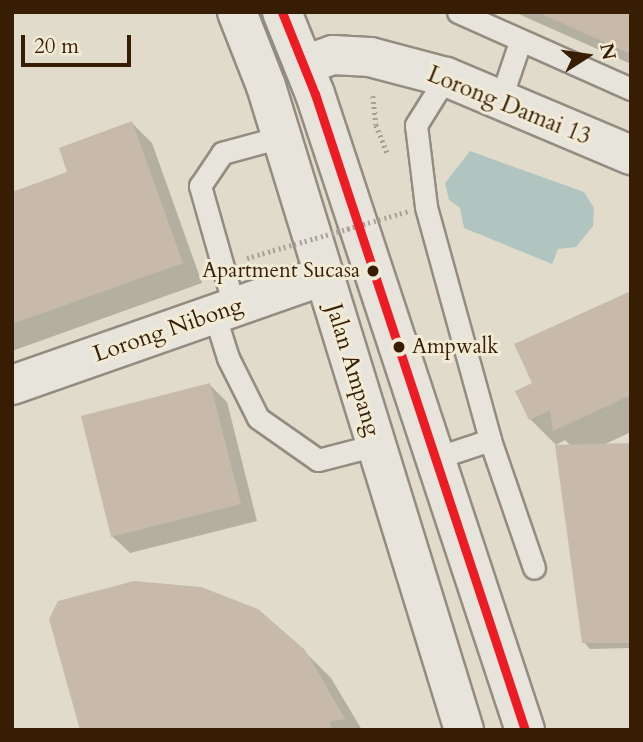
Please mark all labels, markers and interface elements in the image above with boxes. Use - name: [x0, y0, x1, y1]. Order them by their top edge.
- scale bar: [24, 21, 135, 65]
- north arrow: [552, 21, 622, 91]
- text: 20 m: [34, 32, 79, 61]
- text: N: [593, 41, 622, 62]
- street label: Lorong Damai 13: [423, 61, 595, 151]
- place label: Apartment Sucasa: [202, 258, 360, 284]
- marker: Apartment Sucasa: [366, 264, 380, 278]
- street label: Lorong Nibong: [90, 292, 246, 368]
- street label: Jalan Ampang: [320, 301, 386, 439]
- place label: Ampwalk: [412, 334, 498, 360]
- marker: Ampwalk: [392, 340, 406, 354]

